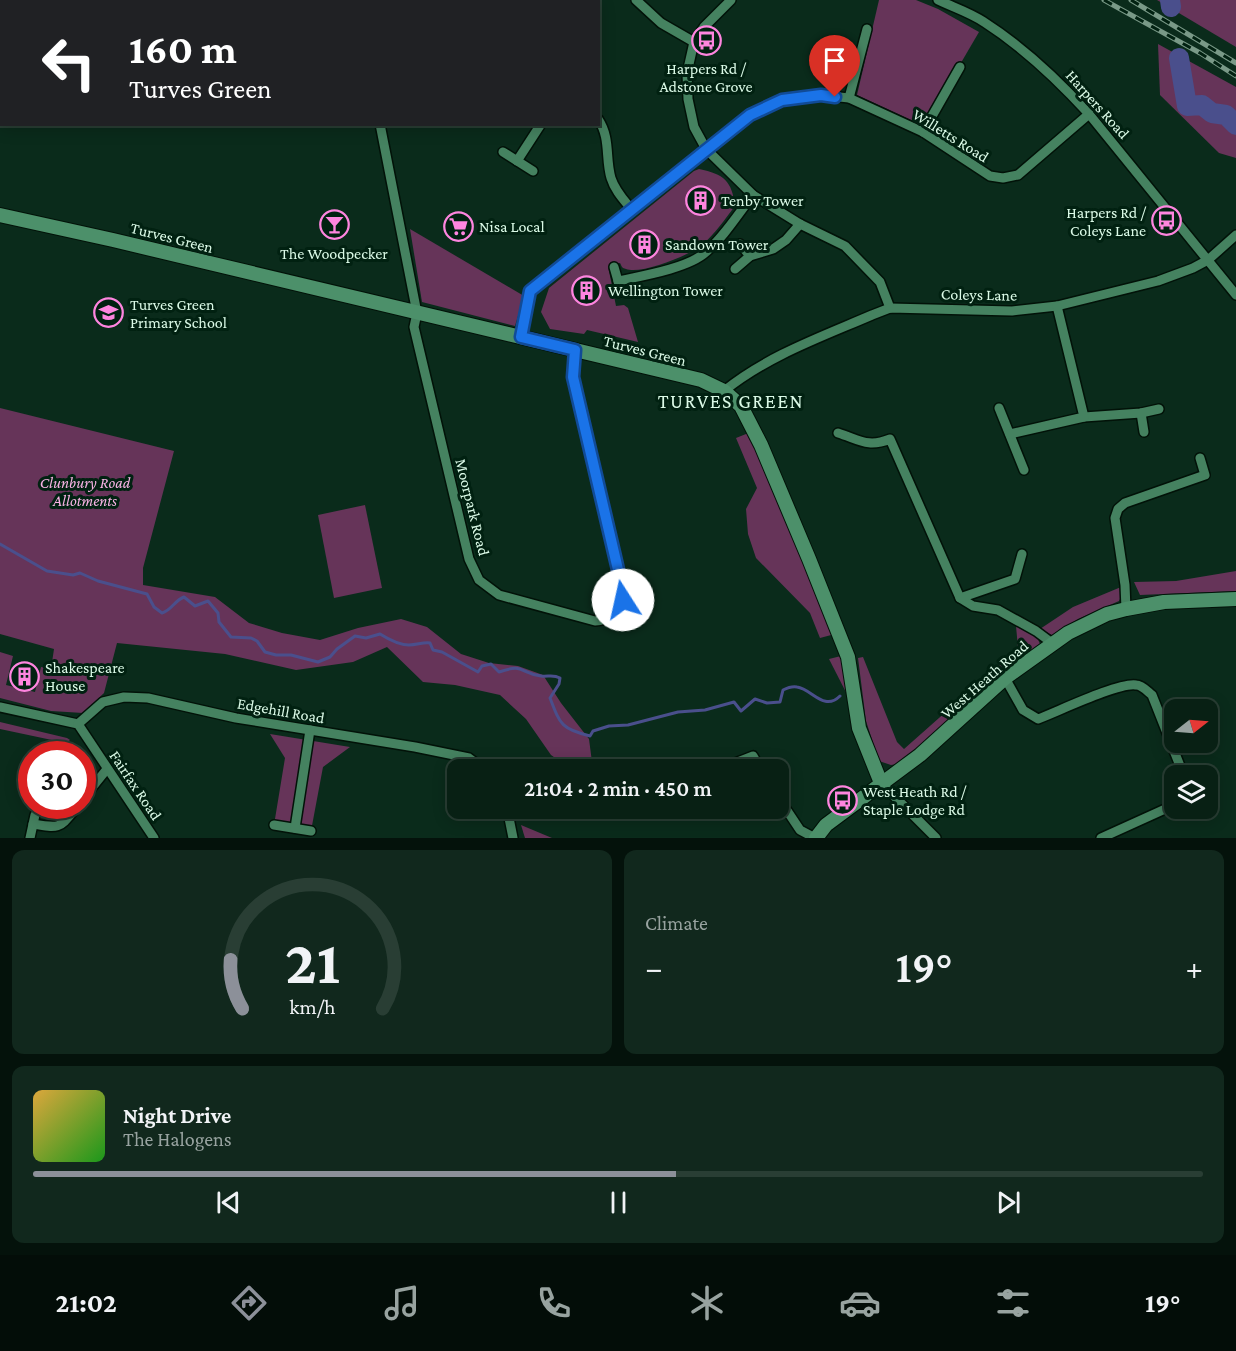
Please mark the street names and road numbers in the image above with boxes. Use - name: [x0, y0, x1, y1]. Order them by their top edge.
- street label: Harpers Road: [1062, 67, 1133, 143]
- street label: Willetts Road: [910, 105, 992, 166]
- street label: Turves Green: [129, 219, 215, 256]
- street label: Coleys Lane: [941, 285, 1017, 305]
- street label: Turves Green: [602, 332, 688, 369]
- street label: Moorpark Road: [451, 457, 493, 558]
- street label: West Heath Road: [937, 637, 1032, 722]
- street label: Edgehill Road: [236, 694, 326, 728]
- street label: Fairfax Road: [106, 747, 165, 824]

